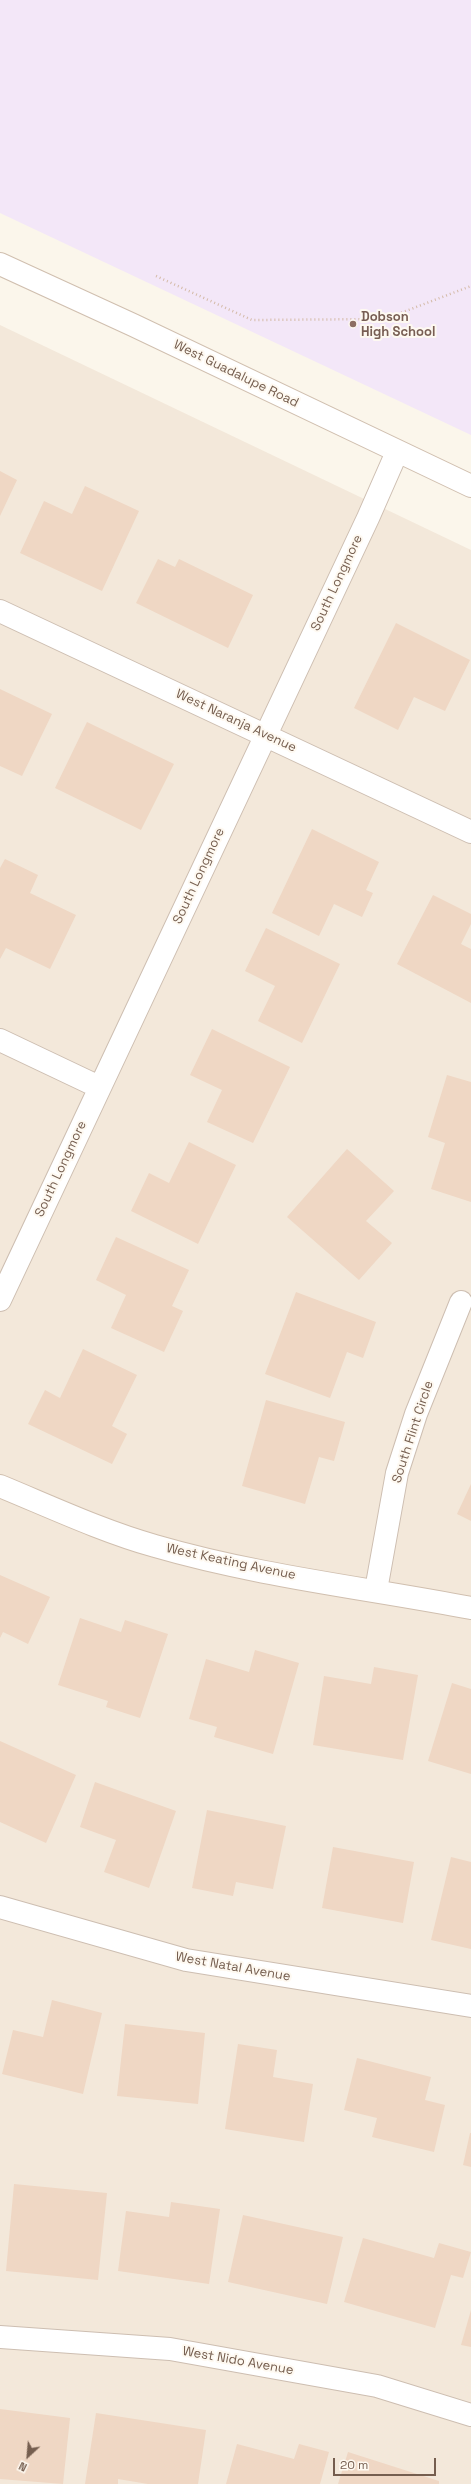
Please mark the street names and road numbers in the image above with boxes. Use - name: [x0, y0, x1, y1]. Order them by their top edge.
- street label: West Guadalupe Road: [171, 337, 301, 411]
- street label: South Longmore: [308, 532, 366, 634]
- street label: West Naranja Avenue: [173, 686, 299, 756]
- street label: South Longmore: [170, 825, 228, 927]
- street label: South Longmore: [32, 1118, 90, 1220]
- street label: South Flint Circle: [389, 1379, 437, 1485]
- street label: West Keating Avenue: [165, 1541, 297, 1583]
- street label: West Natal Avenue: [174, 1949, 292, 1985]
- street label: West Nido Avenue: [181, 2344, 295, 2378]

